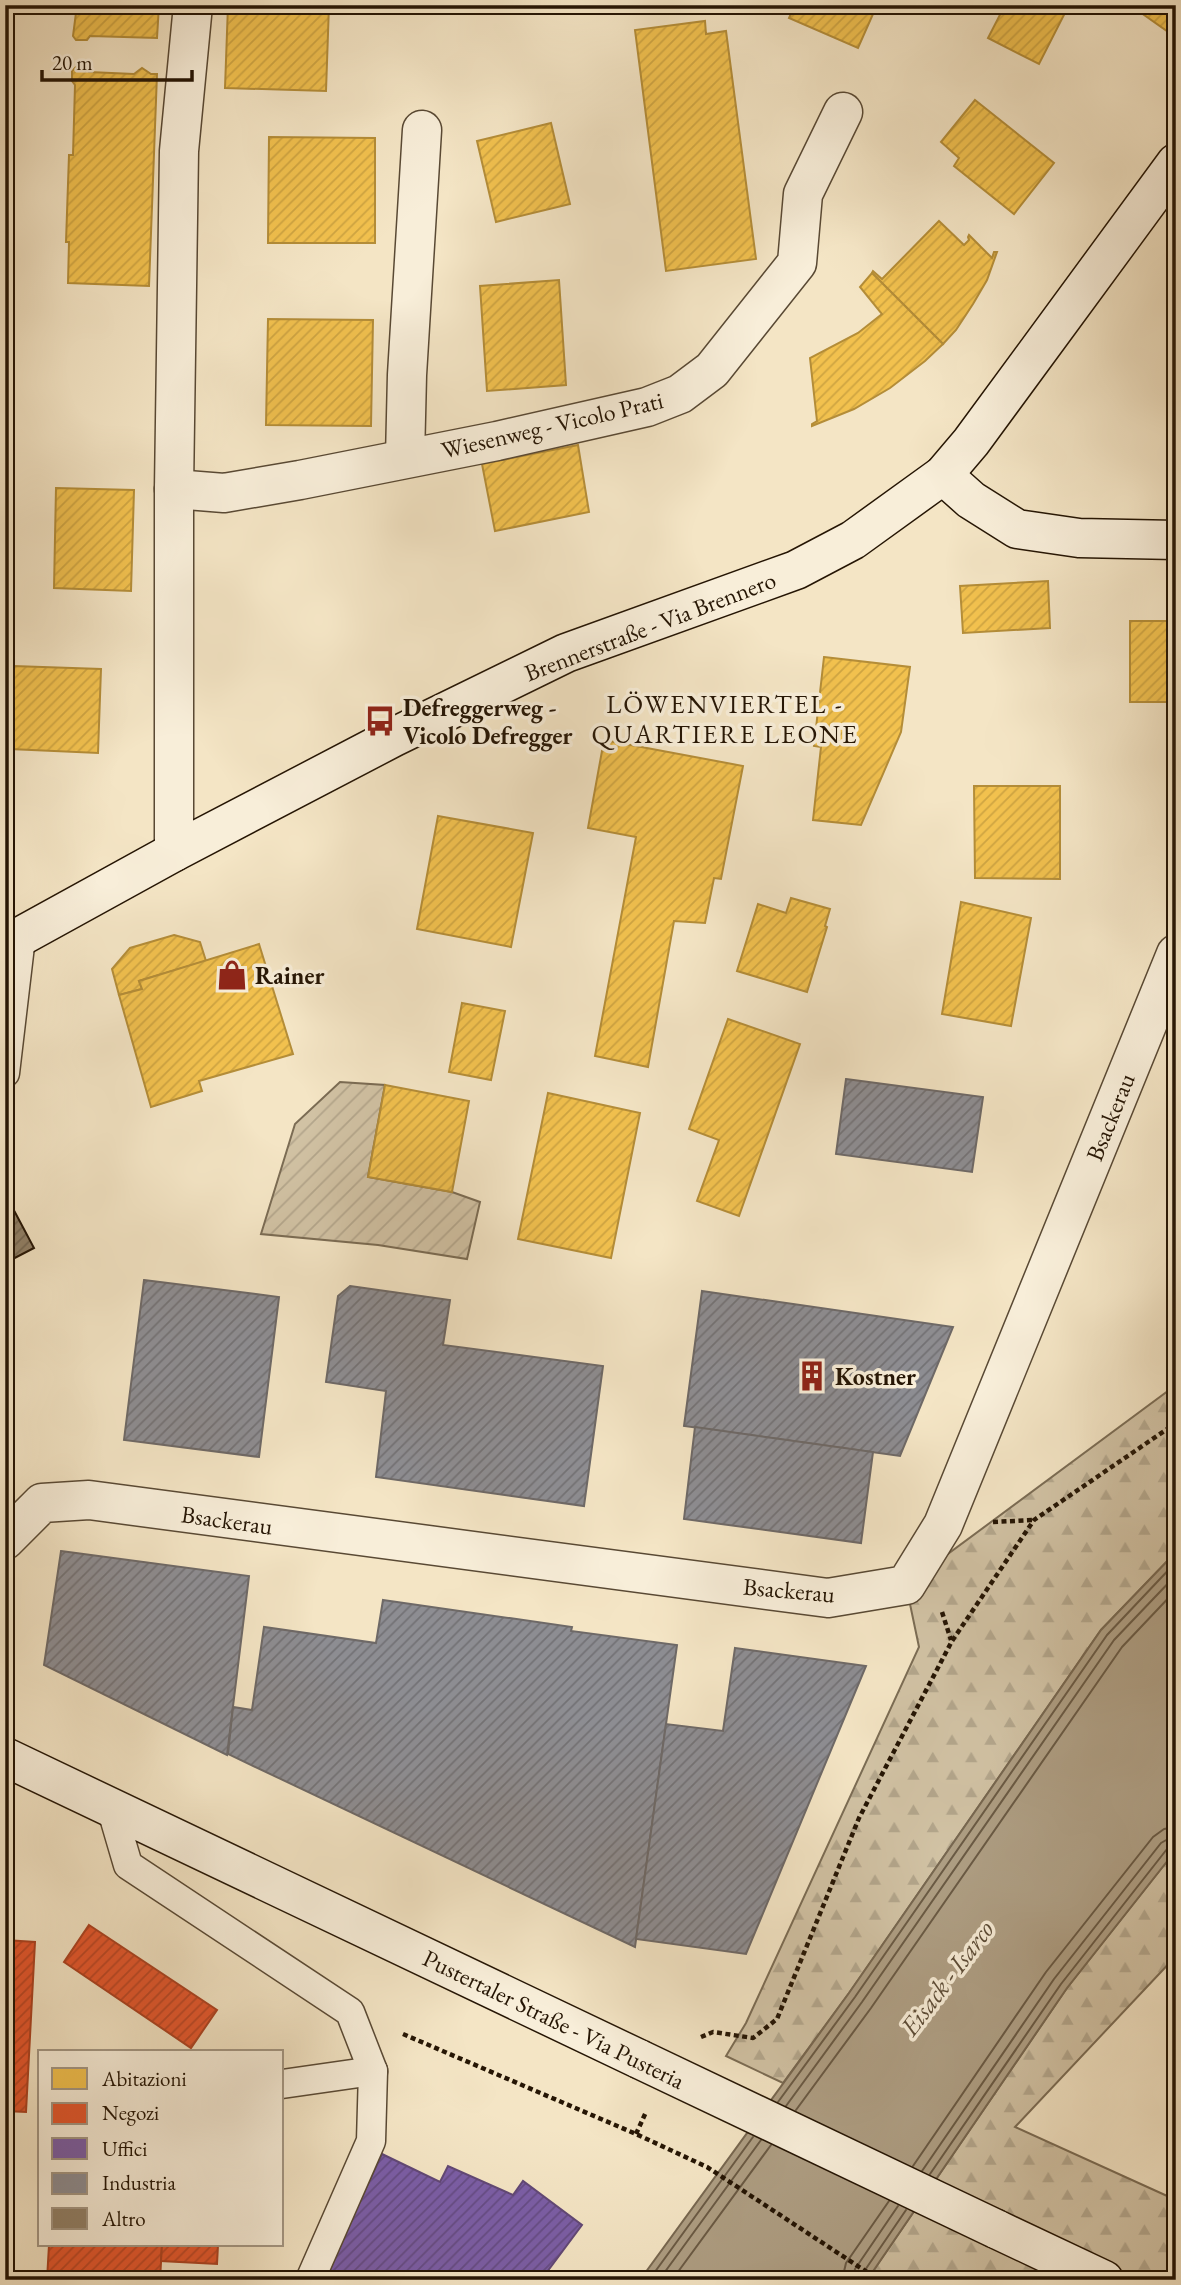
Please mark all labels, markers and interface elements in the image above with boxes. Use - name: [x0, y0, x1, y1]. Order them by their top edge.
- scale bar: [42, 38, 192, 82]
- text: 20 m: [52, 49, 93, 76]
- street label: Wiesenweg - Vicolo Prati: [438, 384, 666, 466]
- street label: Brennerstraße - Via Brennero: [520, 564, 780, 688]
- district label: LÖWENVIERTEL - QUARTIERE LEONE: [591, 687, 859, 751]
- place label: Defreggerweg - Vicolo Defregger: [403, 692, 573, 752]
- bus stop icon: Defreggerweg - Vicolo Defregger: [363, 704, 397, 738]
- shop icon: Rainer: [215, 958, 249, 992]
- place label: Rainer: [255, 960, 324, 991]
- street label: Bsackerau: [1078, 1068, 1142, 1165]
- building icon: Kostner: [795, 1359, 829, 1393]
- place label: Kostner: [835, 1361, 916, 1392]
- street label: Bsackerau: [179, 1498, 275, 1542]
- street label: Bsackerau: [742, 1571, 837, 1609]
- water label: Eisack - Isarco: [892, 1913, 1001, 2043]
- street label: Pustertaler Straße - Via Pusteria: [418, 1942, 690, 2096]
- legend: [38, 2050, 284, 2246]
- text: Abitazioni: [101, 2065, 187, 2092]
- text: Negozi: [102, 2099, 159, 2126]
- text: Uffici: [102, 2135, 148, 2162]
- text: Industria: [102, 2169, 176, 2196]
- text: Altro: [101, 2205, 146, 2232]

